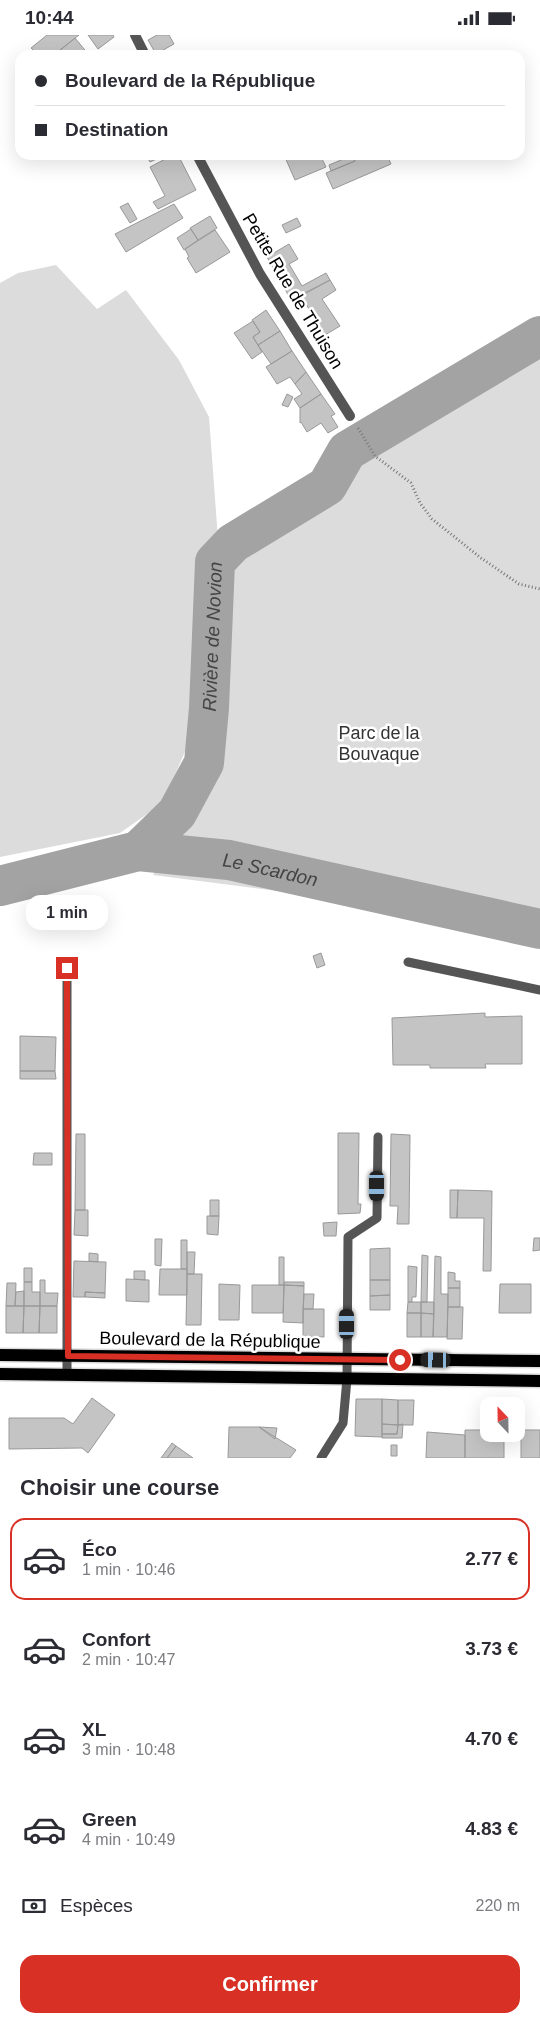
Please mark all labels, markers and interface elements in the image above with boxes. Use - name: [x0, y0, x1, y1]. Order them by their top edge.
- text: 10:44: [25, 7, 74, 28]
- text: Boulevard de la République: [65, 70, 315, 91]
- text: Destination: [65, 119, 168, 140]
- street label: Petite Rue de Thuison: [239, 210, 347, 372]
- water label: Rivière de Novion: [199, 561, 226, 712]
- park label: Parc de la Bouvaque: [338, 723, 421, 764]
- water label: Le Scardon: [222, 849, 320, 890]
- callout: 1 min: [26, 895, 108, 931]
- text: 1 min: [46, 904, 88, 921]
- route end: [56, 957, 78, 979]
- car: [369, 1171, 384, 1201]
- car: [339, 1309, 354, 1339]
- street label: Boulevard de la République: [99, 1328, 321, 1352]
- route start: [389, 1349, 411, 1371]
- car: [420, 1352, 451, 1368]
- north arrow: [480, 1397, 525, 1443]
- map controls: [480, 1397, 525, 1442]
- text: Choisir une course: [20, 1475, 219, 1500]
- icon: car: [22, 1537, 67, 1582]
- text: Éco: [82, 1539, 117, 1560]
- text: 2.77 €: [465, 1548, 518, 1569]
- text: 1 min · 10:46: [82, 1561, 175, 1578]
- icon: car: [22, 1627, 67, 1672]
- text: Confort: [82, 1629, 151, 1650]
- text: 3.73 €: [465, 1638, 518, 1659]
- text: 2 min · 10:47: [82, 1651, 175, 1668]
- icon: car: [22, 1717, 67, 1762]
- text: XL: [82, 1719, 106, 1740]
- text: 4.70 €: [465, 1728, 518, 1749]
- text: 3 min · 10:48: [82, 1741, 175, 1758]
- icon: car: [22, 1807, 67, 1852]
- text: Green: [82, 1809, 137, 1830]
- text: 4.83 €: [465, 1818, 518, 1839]
- text: 4 min · 10:49: [82, 1831, 175, 1848]
- icon: cash: [20, 1892, 48, 1920]
- text: Espèces: [60, 1895, 133, 1916]
- text: 220 m: [476, 1897, 520, 1914]
- button: Confirmer: [20, 1955, 520, 2013]

